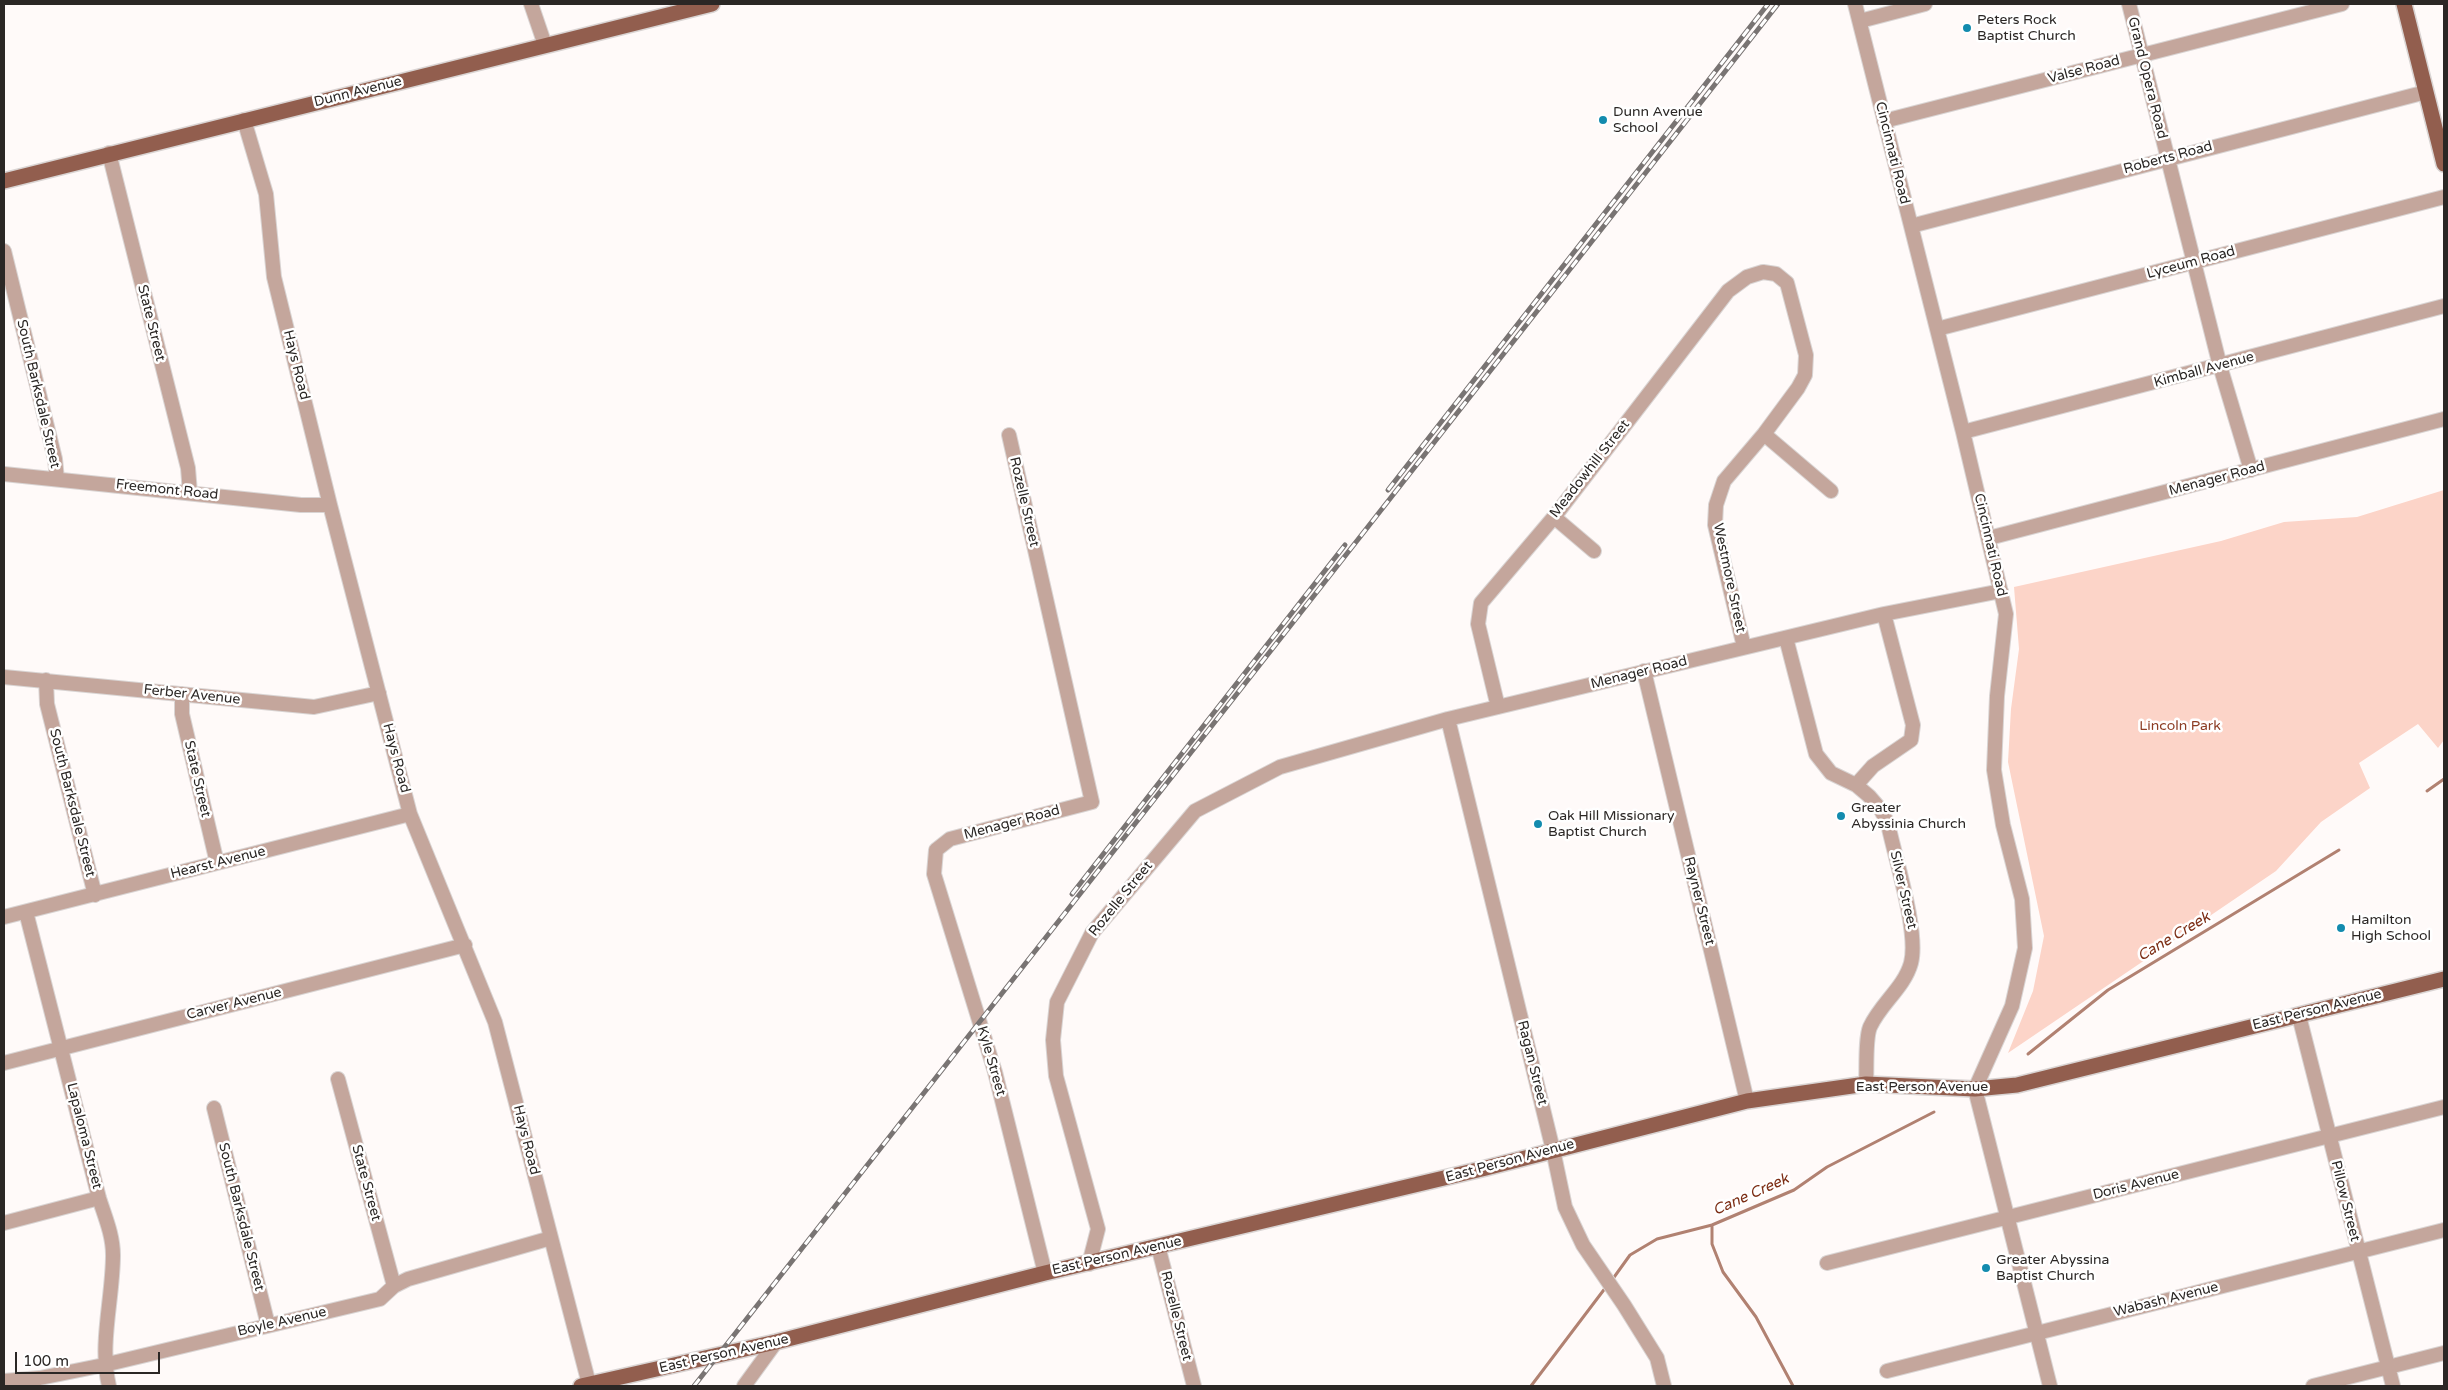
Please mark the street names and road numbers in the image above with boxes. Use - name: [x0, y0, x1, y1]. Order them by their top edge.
- street label: Grand Opera Road: [2124, 15, 2170, 141]
- street label: Valse Road: [2046, 52, 2122, 88]
- street label: Dunn Avenue: [312, 73, 404, 111]
- street label: Cincinnati Road: [1871, 100, 1913, 206]
- street label: Roberts Road: [2122, 138, 2214, 178]
- street label: Lyceum Road: [2145, 243, 2237, 283]
- street label: State Street: [133, 283, 169, 363]
- street label: South Barksdale Street: [13, 318, 63, 470]
- street label: Hays Road: [279, 328, 313, 402]
- street label: Kimball Avenue: [2152, 349, 2256, 391]
- street label: Meadowhill Street: [1546, 417, 1634, 521]
- street label: Rozelle Street: [1005, 455, 1043, 549]
- street label: Menager Road: [2167, 458, 2267, 500]
- street label: Freemont Road: [115, 476, 219, 504]
- street label: Cincinnati Road: [1970, 492, 2010, 598]
- street label: Westmore Street: [1709, 522, 1749, 634]
- street label: Menager Road: [1589, 653, 1689, 693]
- street label: Ferber Avenue: [143, 682, 241, 708]
- street label: Hays Road: [379, 721, 413, 795]
- street label: South Barksdale Street: [45, 727, 99, 879]
- street label: State Street: [180, 739, 214, 819]
- street label: Menager Road: [962, 802, 1062, 844]
- street label: Hearst Avenue: [169, 843, 267, 883]
- street label: Silver Street: [1886, 849, 1920, 931]
- street label: Rayner Street: [1680, 855, 1718, 947]
- street label: Rozelle Street: [1086, 858, 1156, 940]
- street label: Carver Avenue: [185, 984, 283, 1024]
- street label: East Person Avenue: [2251, 986, 2383, 1034]
- street label: Ragan Street: [1513, 1019, 1551, 1107]
- street label: Kyle Street: [973, 1024, 1009, 1098]
- street label: East Person Avenue: [1856, 1079, 1988, 1095]
- street label: Lapaloma Street: [63, 1081, 105, 1191]
- street label: Hays Road: [509, 1103, 543, 1177]
- street label: East Person Avenue: [1444, 1136, 1576, 1186]
- street label: South Barksdale Street: [214, 1141, 268, 1293]
- street label: State Street: [348, 1143, 384, 1223]
- street label: Pillow Street: [2327, 1159, 2363, 1243]
- street label: Doris Avenue: [2091, 1166, 2181, 1204]
- street label: East Person Avenue: [1051, 1233, 1183, 1279]
- street label: Rozelle Street: [1157, 1269, 1195, 1363]
- street label: Wabash Avenue: [2112, 1279, 2220, 1321]
- street label: Boyle Avenue: [236, 1304, 328, 1340]
- street label: East Person Avenue: [658, 1331, 790, 1377]

